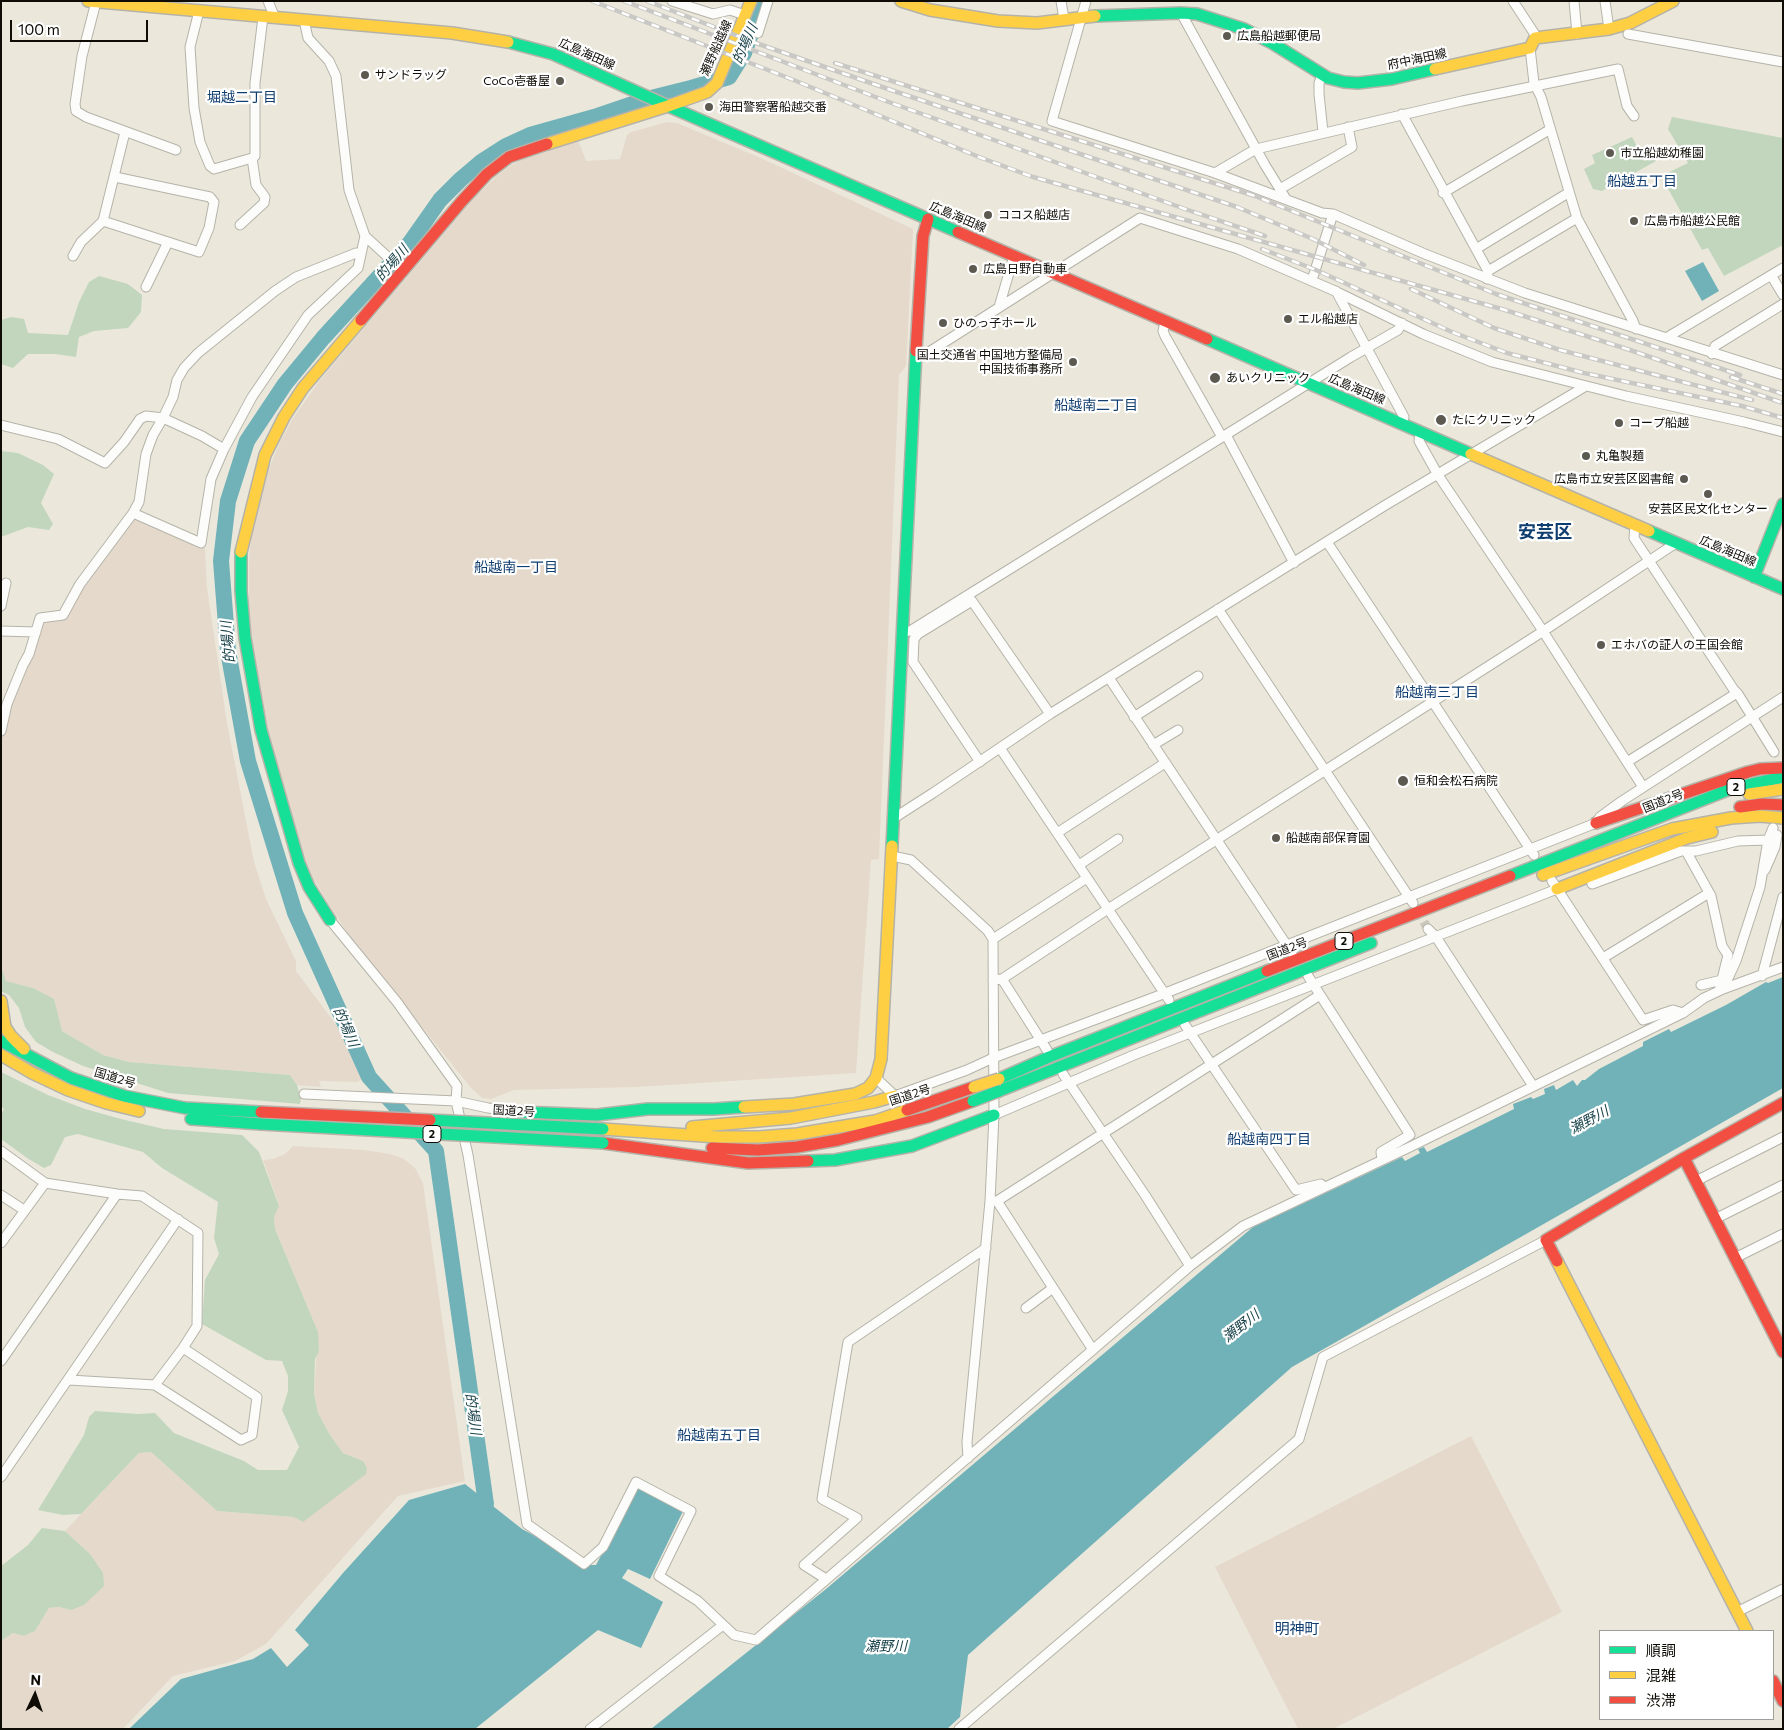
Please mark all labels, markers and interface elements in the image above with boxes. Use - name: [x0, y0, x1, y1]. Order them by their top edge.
- scale bar: [12, 10, 150, 42]
- street label: 瀬野船越線: [697, 18, 735, 78]
- text: 100 m: [18, 20, 60, 38]
- water label: 的場川: [729, 21, 761, 67]
- place label: 広島船越郵便局: [1237, 29, 1321, 43]
- marker: 広島船越郵便局: [1221, 30, 1233, 42]
- street label: 広島海田線: [557, 35, 617, 73]
- street label: 府中海田線: [1386, 46, 1448, 72]
- place label: サンドラッグ: [375, 68, 447, 82]
- marker: サンドラッグ: [359, 69, 371, 81]
- place label: CoCo壱番屋: [483, 74, 550, 88]
- marker: CoCo壱番屋: [554, 75, 566, 87]
- district label: 堀越二丁目: [207, 89, 277, 105]
- place label: 海田警察署船越交番: [719, 100, 827, 114]
- marker: 海田警察署船越交番: [703, 101, 715, 113]
- place label: 市立船越幼稚園: [1620, 146, 1704, 160]
- marker: 市立船越幼稚園: [1604, 147, 1616, 159]
- district label: 船越五丁目: [1607, 173, 1677, 189]
- street label: 広島海田線: [928, 199, 988, 235]
- place label: ココス船越店: [998, 208, 1070, 222]
- marker: ココス船越店: [982, 209, 994, 221]
- place label: 広島市船越公民館: [1644, 214, 1740, 228]
- marker: 広島市船越公民館: [1628, 215, 1640, 227]
- water label: 的場川: [372, 242, 412, 284]
- place label: 広島日野自動車: [983, 262, 1067, 276]
- marker: 広島日野自動車: [967, 263, 979, 275]
- place label: エル船越店: [1298, 312, 1358, 326]
- marker: エル船越店: [1282, 313, 1294, 325]
- place label: ひのっ子ホール: [953, 316, 1037, 330]
- marker: ひのっ子ホール: [937, 317, 949, 329]
- place label: 国土交通省 中国地方整備局 中国技術事務所: [917, 348, 1063, 376]
- marker: 国土交通省 中国地方整備局 中国技術事務所: [1067, 356, 1079, 368]
- marker: あいクリニック: [1208, 371, 1222, 385]
- place label: あいクリニック: [1226, 371, 1310, 385]
- street label: 広島海田線: [1327, 371, 1387, 407]
- district label: 船越南二丁目: [1054, 397, 1138, 413]
- marker: たにクリニック: [1434, 413, 1448, 427]
- place label: たにクリニック: [1452, 413, 1536, 427]
- place label: コープ船越: [1629, 416, 1689, 430]
- marker: コープ船越: [1613, 417, 1625, 429]
- place label: 丸亀製麺: [1596, 449, 1644, 463]
- marker: 丸亀製麺: [1580, 450, 1592, 462]
- place label: 広島市立安芸区図書館: [1554, 472, 1674, 486]
- marker: 広島市立安芸区図書館: [1678, 473, 1690, 485]
- marker: 安芸区民文化センター: [1702, 488, 1714, 500]
- place label: 安芸区民文化センター: [1648, 502, 1768, 516]
- district label: 安芸区: [1518, 521, 1572, 543]
- street label: 広島海田線: [1698, 533, 1758, 569]
- district label: 船越南一丁目: [474, 559, 558, 575]
- water label: 的場川: [217, 620, 239, 664]
- place label: エホバの証人の王国会館: [1611, 638, 1743, 652]
- marker: エホバの証人の王国会館: [1595, 639, 1607, 651]
- district label: 船越南三丁目: [1395, 684, 1479, 700]
- marker: 恒和会松石病院: [1396, 774, 1410, 788]
- place label: 恒和会松石病院: [1414, 774, 1498, 788]
- road number: 2: [1727, 779, 1745, 796]
- street label: 国道2号: [1641, 786, 1685, 816]
- place label: 船越南部保育園: [1286, 831, 1370, 845]
- marker: 船越南部保育園: [1270, 832, 1282, 844]
- road number: 2: [1335, 932, 1353, 949]
- street label: 国道2号: [1265, 935, 1309, 963]
- water label: 的場川: [330, 1004, 362, 1050]
- street label: 国道2号: [92, 1065, 138, 1091]
- street label: 国道2号: [887, 1082, 933, 1108]
- street label: 国道2号: [492, 1103, 536, 1119]
- water label: 瀬野川: [1567, 1103, 1611, 1137]
- road number: 2: [423, 1126, 441, 1142]
- district label: 船越南四丁目: [1227, 1131, 1311, 1147]
- water label: 瀬野川: [1219, 1306, 1263, 1346]
- water label: 的場川: [462, 1392, 484, 1436]
- district label: 船越南五丁目: [677, 1427, 761, 1443]
- district label: 明神町: [1275, 1620, 1319, 1638]
- legend: [1599, 1630, 1774, 1720]
- water label: 瀬野川: [865, 1638, 907, 1654]
- text: 順調: [1646, 1641, 1676, 1659]
- text: 混雑: [1646, 1666, 1676, 1684]
- north arrow: [10, 1670, 60, 1720]
- text: N: [30, 1671, 41, 1688]
- text: 渋滞: [1646, 1691, 1676, 1709]

